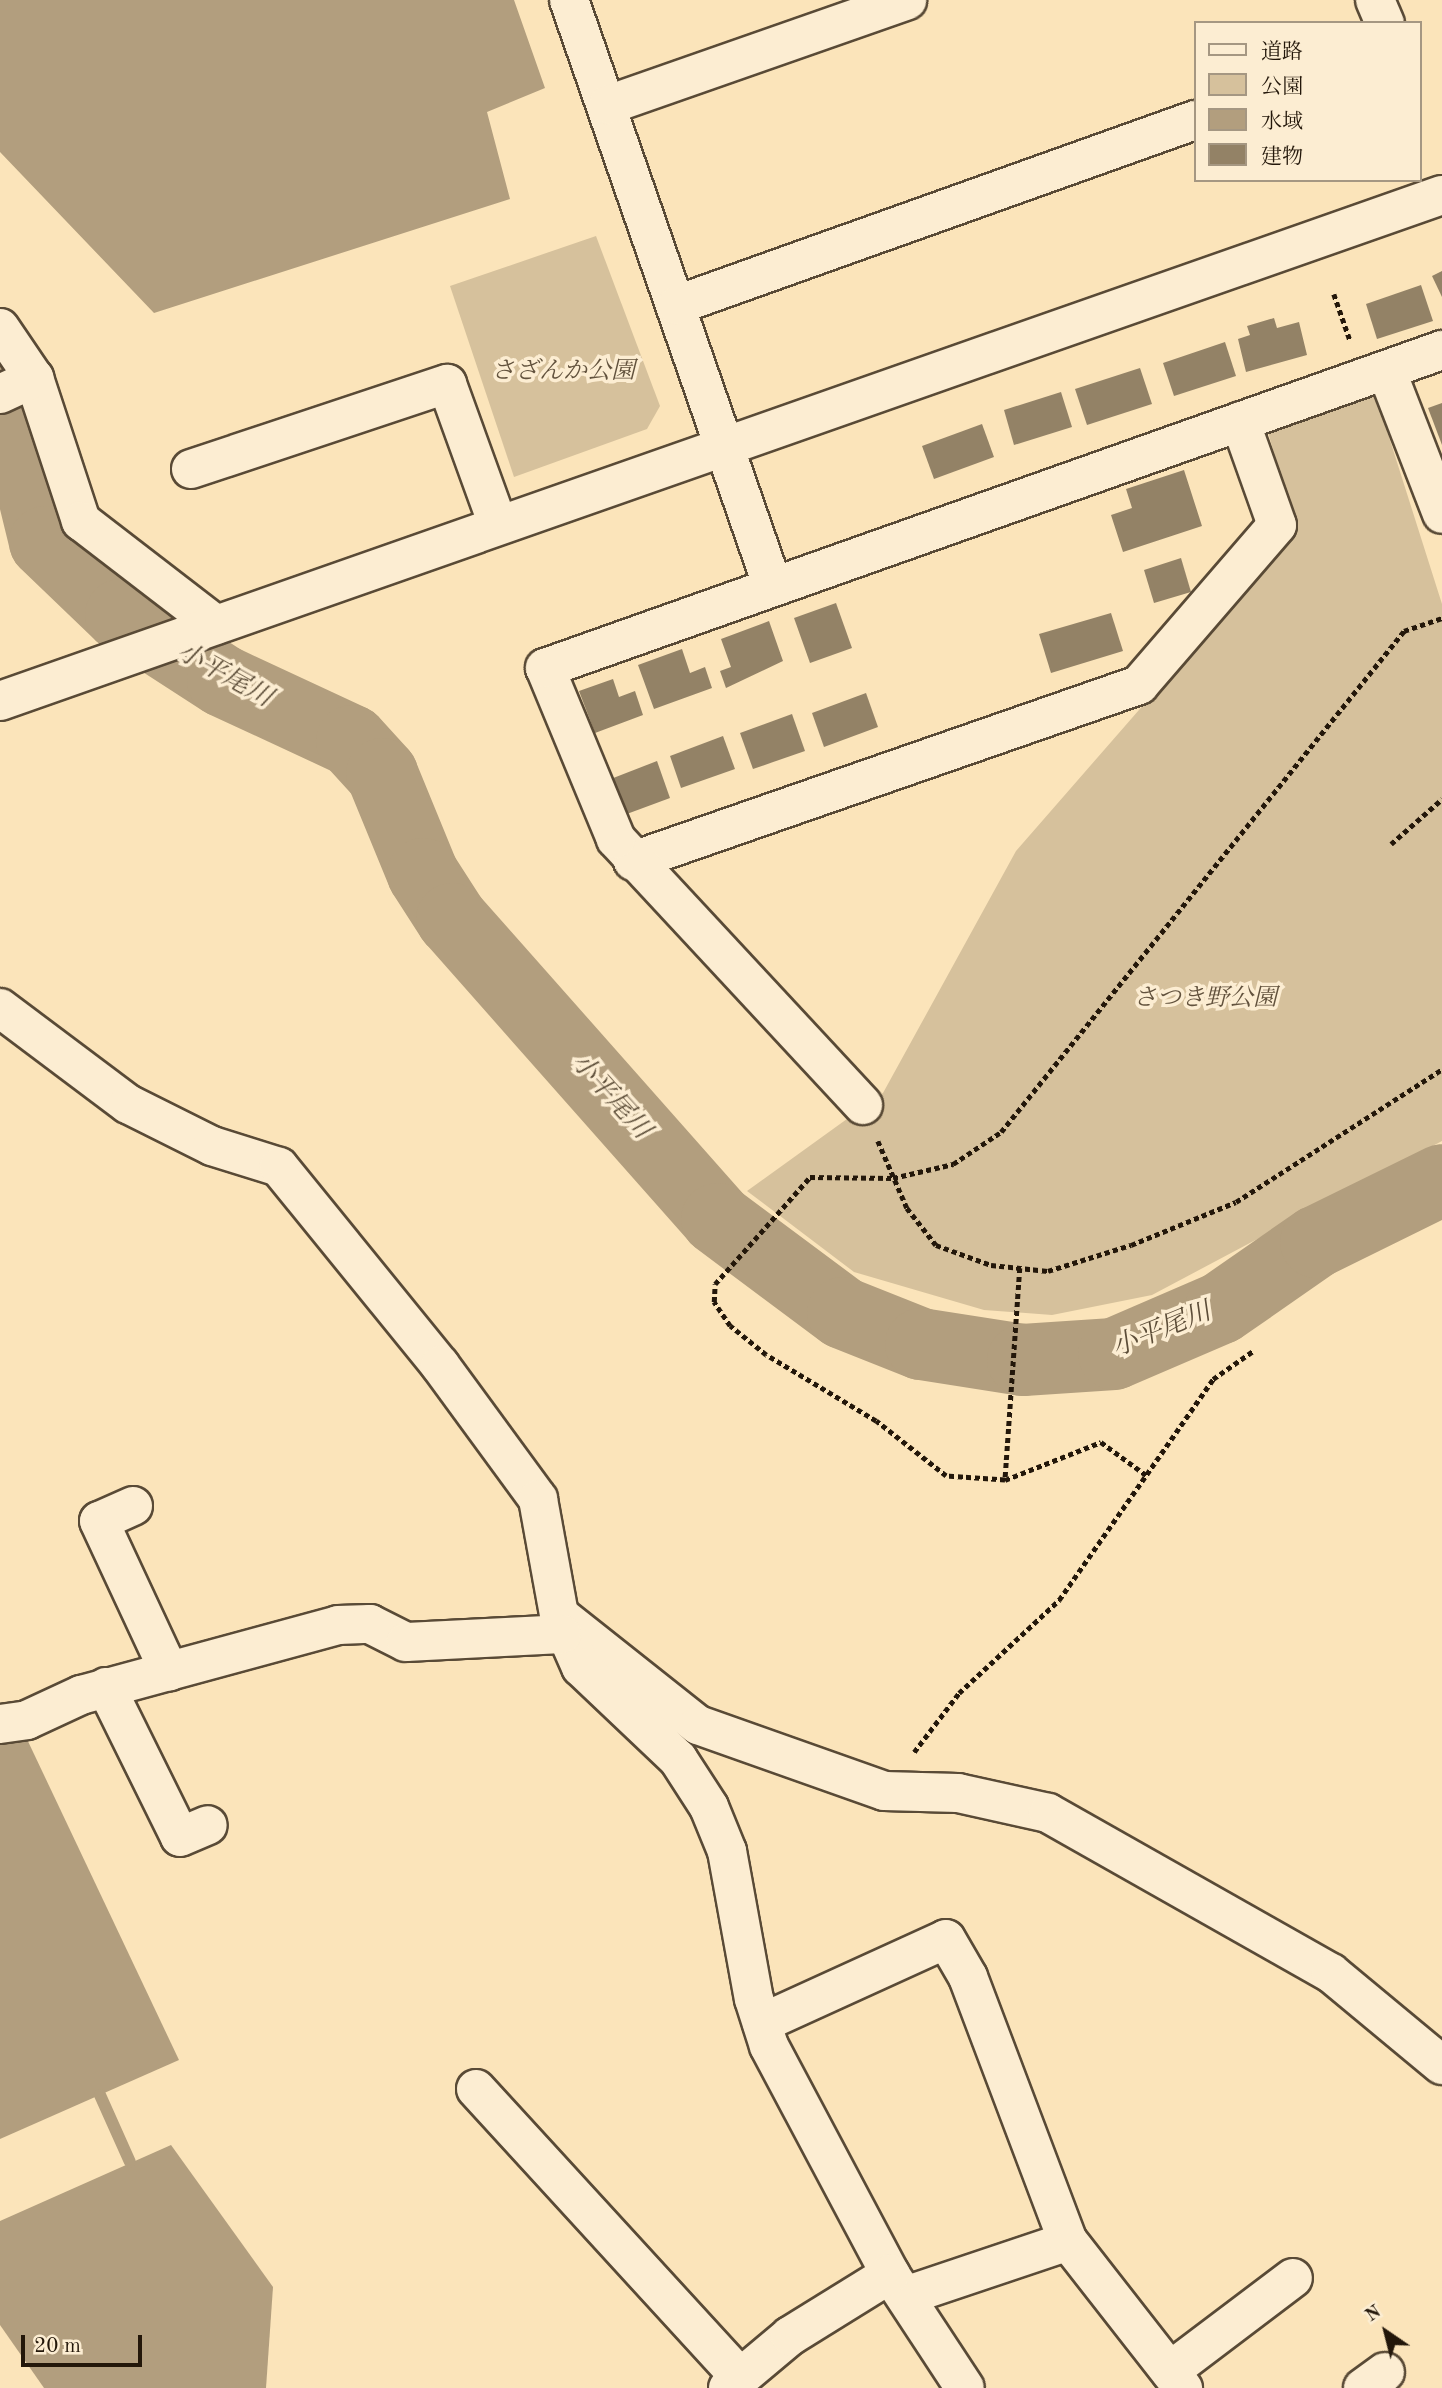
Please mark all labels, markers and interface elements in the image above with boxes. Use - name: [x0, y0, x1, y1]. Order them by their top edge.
- legend: [1194, 21, 1421, 182]
- text: 道路: [1261, 42, 1303, 63]
- text: 公園: [1261, 77, 1303, 98]
- text: 水域: [1261, 112, 1303, 133]
- text: 建物: [1261, 147, 1303, 168]
- park label: さざんか公園: [491, 359, 635, 387]
- water label: 小平尾川: [171, 637, 277, 715]
- park label: さつき野公園: [1133, 986, 1277, 1014]
- water label: 小平尾川: [564, 1048, 656, 1146]
- water label: 小平尾川: [1108, 1297, 1216, 1365]
- north arrow: [1351, 2297, 1421, 2367]
- text: N: [1362, 2302, 1385, 2326]
- scale bar: [24, 2322, 145, 2366]
- text: 20 m: [34, 2336, 81, 2357]

